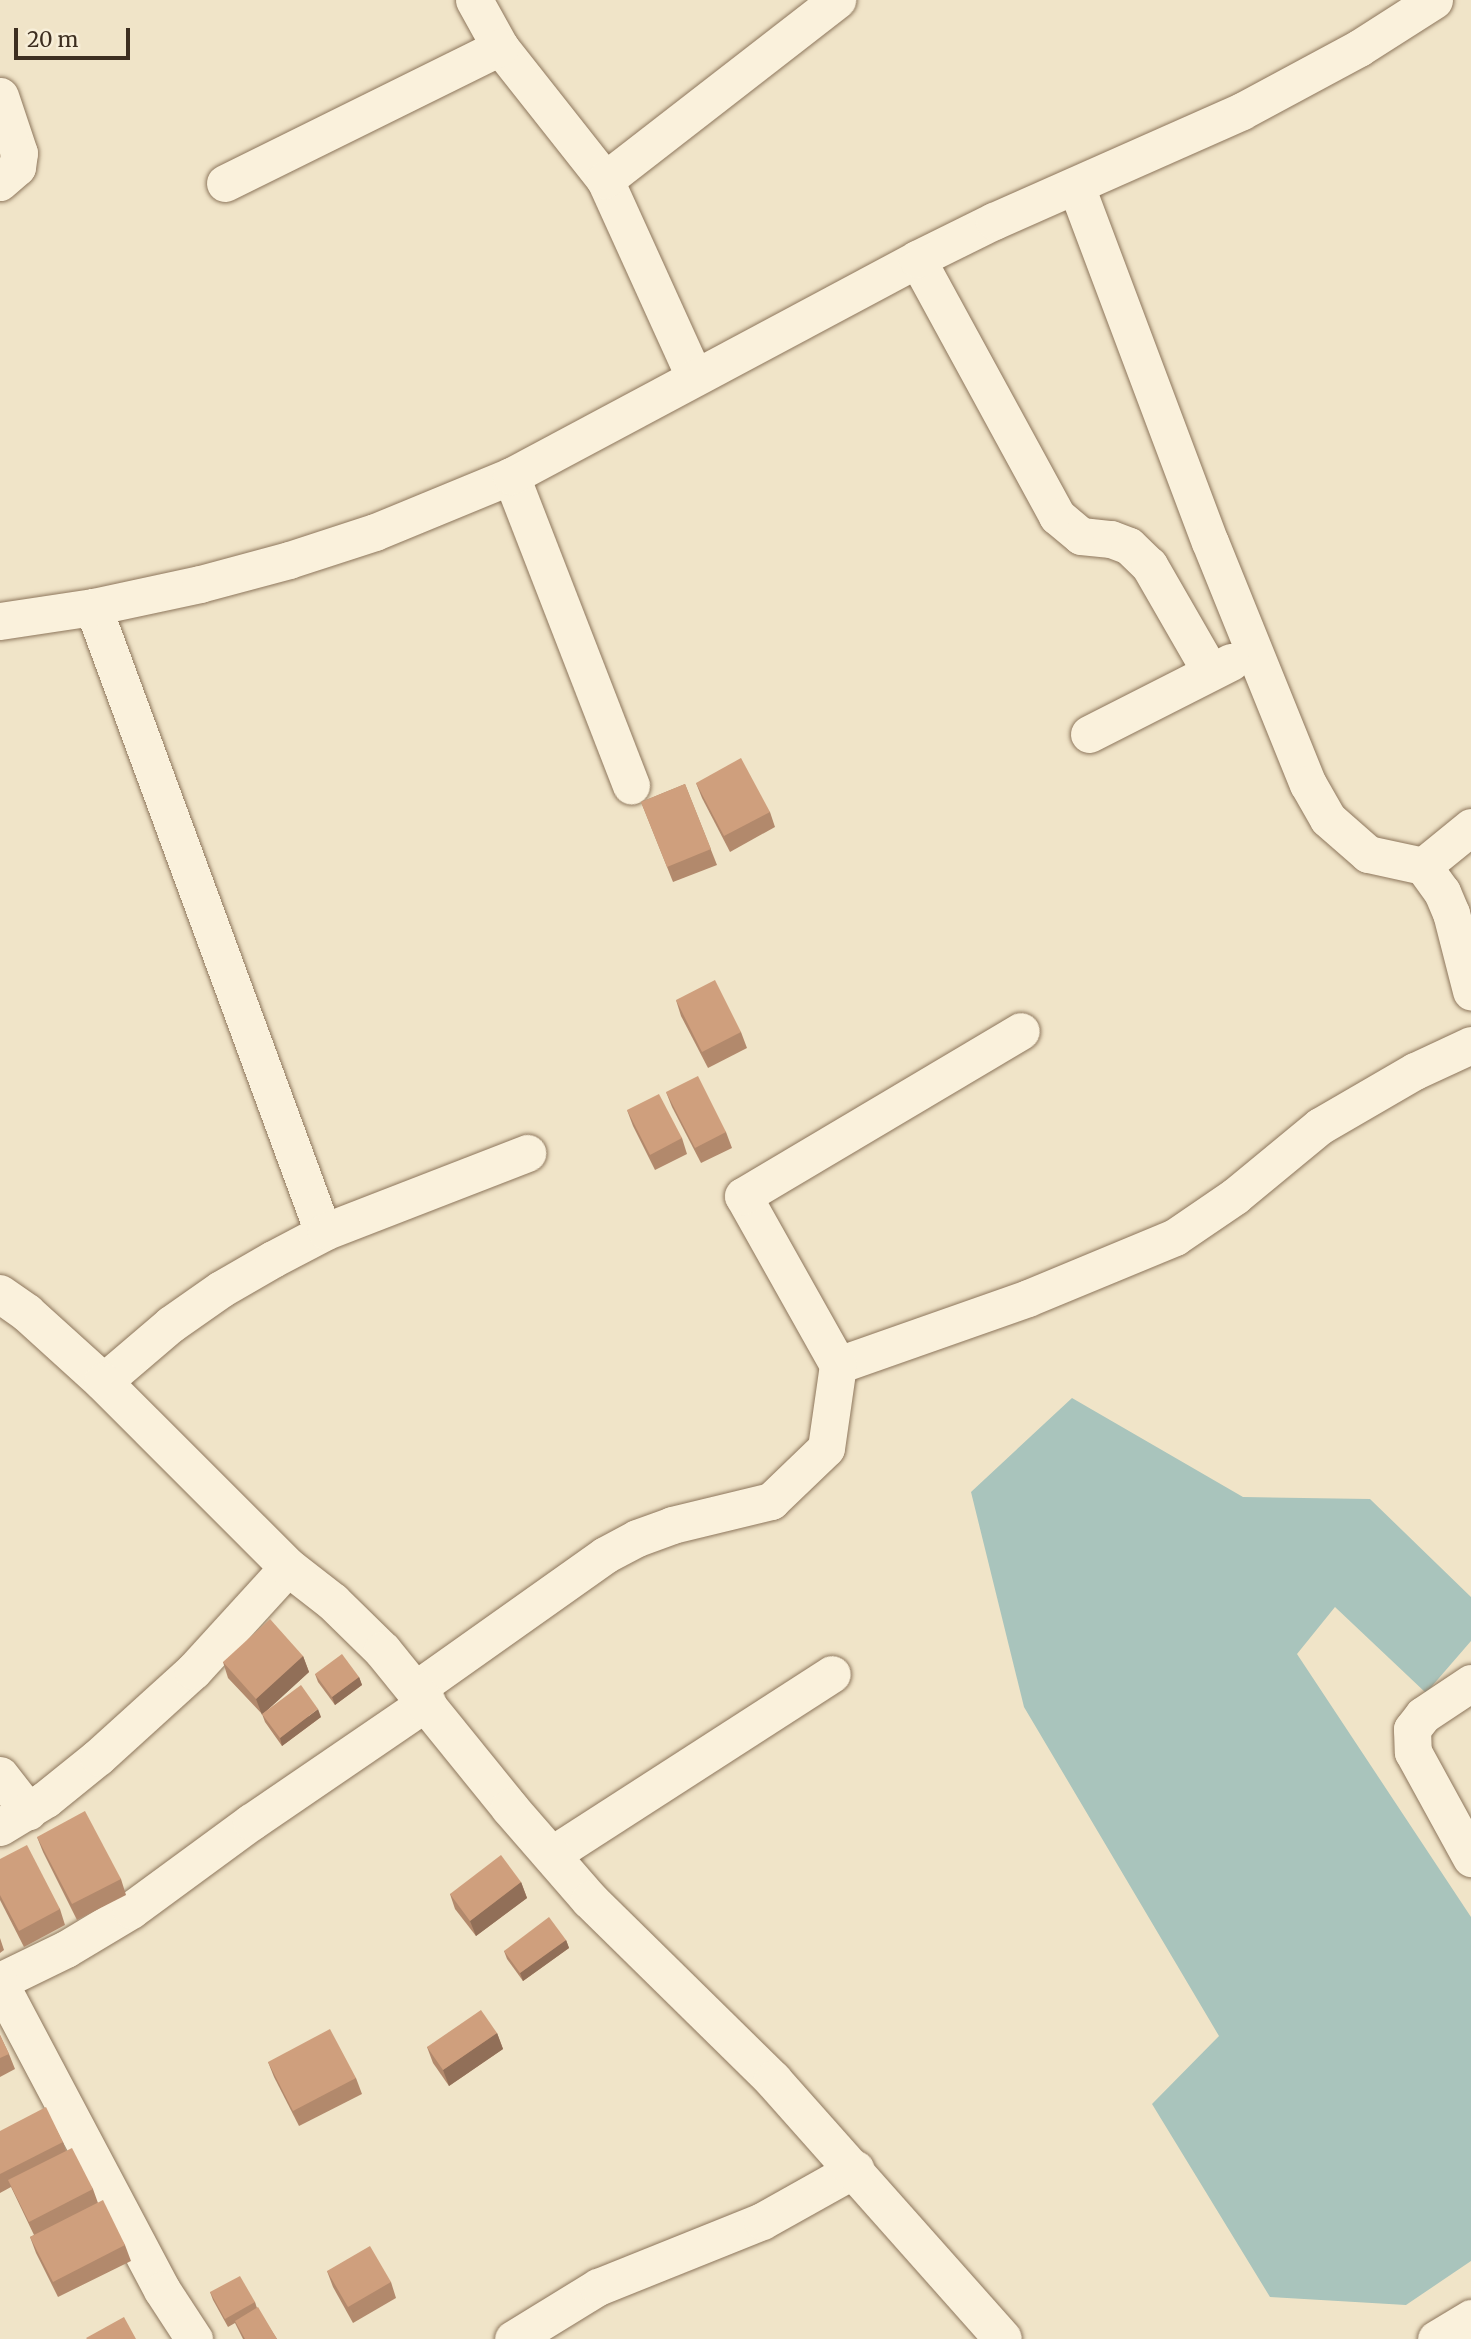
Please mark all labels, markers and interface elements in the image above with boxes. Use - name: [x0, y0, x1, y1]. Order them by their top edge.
- scale bar: [18, 14, 133, 58]
- text: 20 m: [27, 26, 78, 53]

